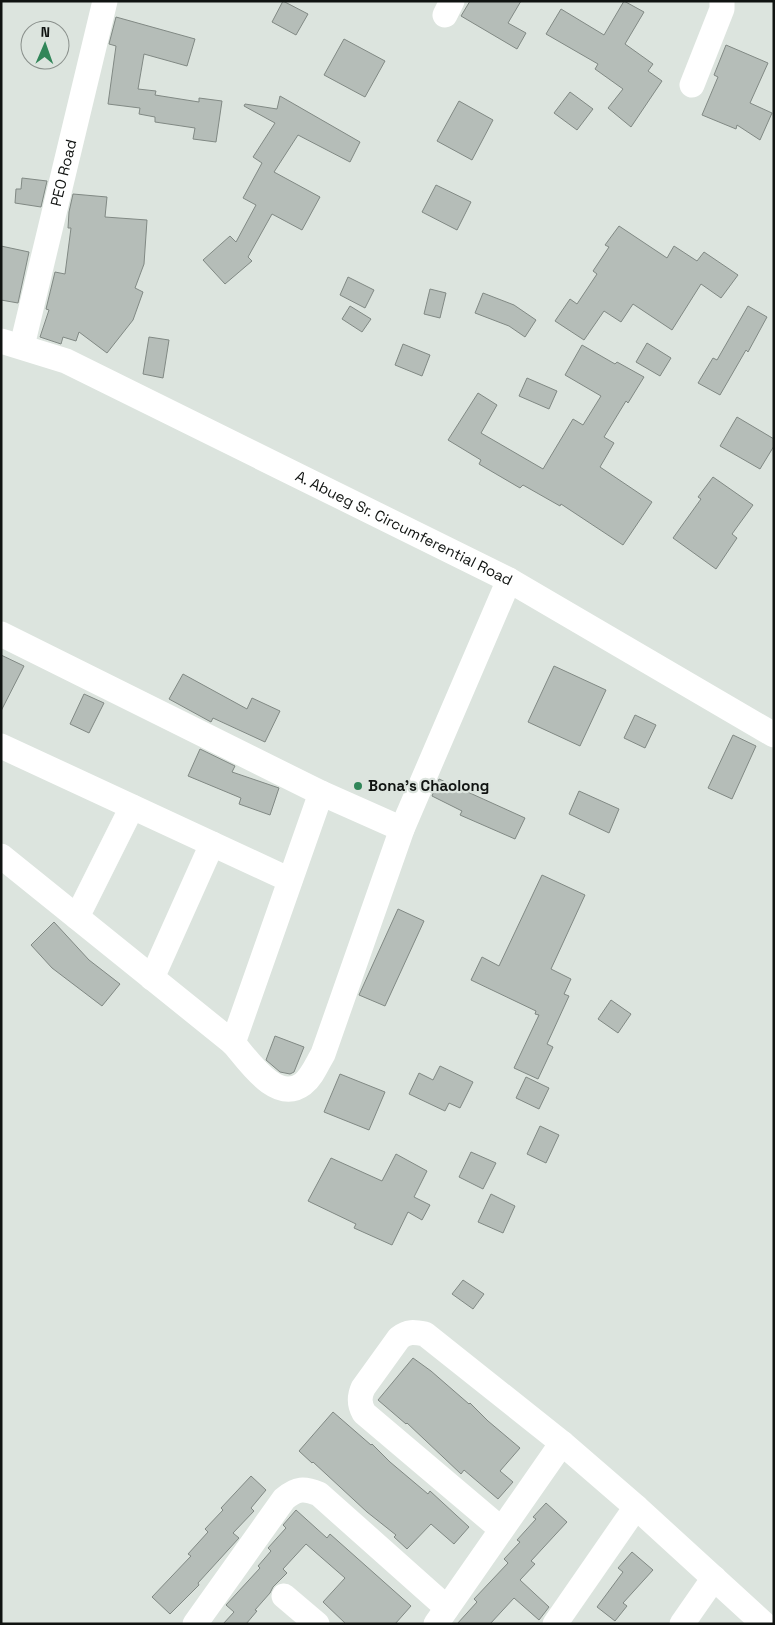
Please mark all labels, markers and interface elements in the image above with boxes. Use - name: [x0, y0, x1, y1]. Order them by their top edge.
- north arrow: [20, 20, 70, 70]
- text: N: [40, 23, 50, 41]
- street label: PEO Road: [46, 137, 80, 208]
- street label: A. Abueg Sr. Circumferential Road: [292, 466, 516, 589]
- place label: Bona’s Chaolong: [368, 776, 489, 795]
- marker: Bona’s Chaolong: [352, 780, 364, 792]

